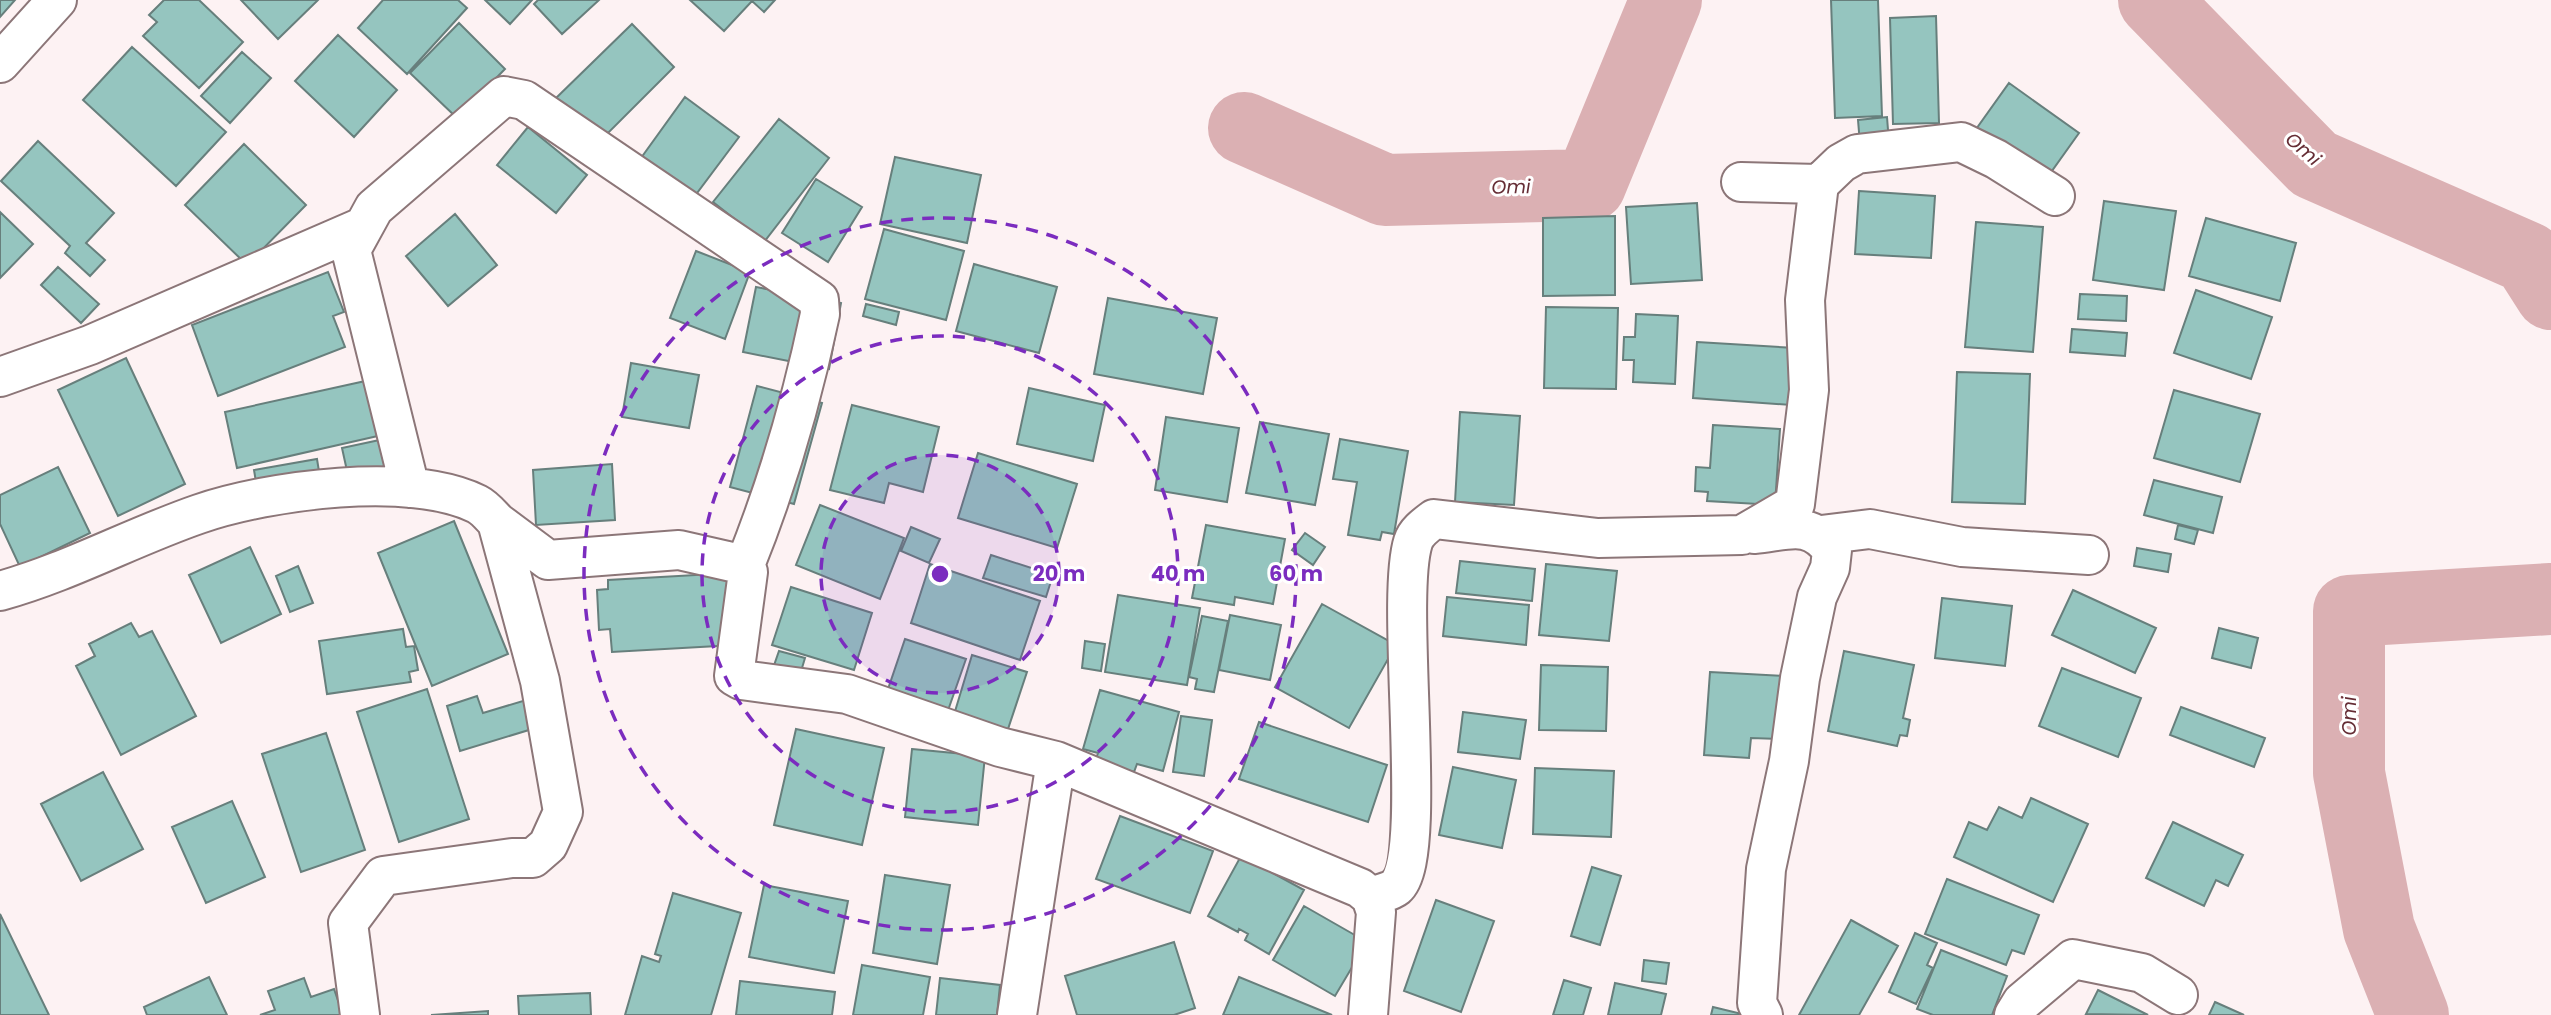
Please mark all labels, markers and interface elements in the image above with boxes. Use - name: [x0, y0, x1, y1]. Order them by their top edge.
- water label: Omi: [2279, 126, 2327, 172]
- water label: Omi: [1491, 173, 1531, 201]
- text: 20 m: [1033, 559, 1085, 588]
- text: 40 m: [1151, 559, 1205, 588]
- text: 60 m: [1269, 559, 1323, 588]
- centre of rings: [928, 562, 952, 586]
- water label: Omi: [2336, 696, 2363, 736]

